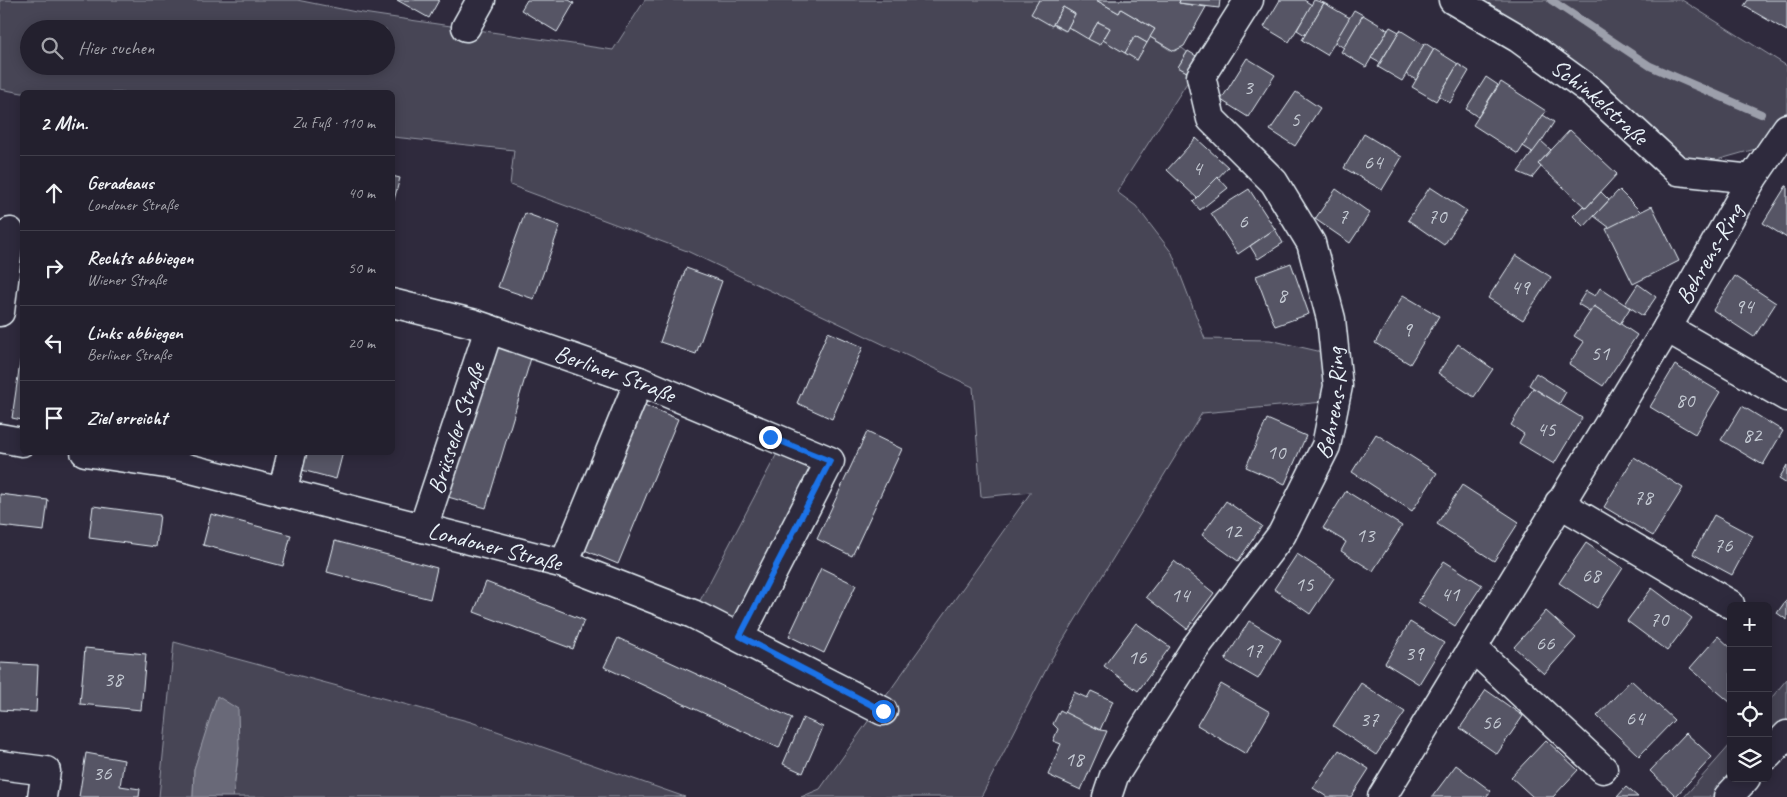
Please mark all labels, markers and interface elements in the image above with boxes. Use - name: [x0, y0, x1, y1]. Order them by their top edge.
- search box: [20, 20, 395, 75]
- icon: search: [38, 34, 66, 62]
- text: Hier suchen: [78, 36, 154, 60]
- street label: Schinkelstraße: [1545, 52, 1656, 153]
- house number: 3: [1243, 74, 1254, 100]
- house number: 5: [1290, 106, 1301, 132]
- text: 2 Min.: [40, 110, 88, 136]
- text: Zu Fuß · 110 m: [292, 113, 375, 133]
- house number: 64: [1364, 149, 1385, 175]
- house number: 4: [1192, 155, 1204, 181]
- text: Geradeaus: [87, 171, 154, 195]
- icon: ahead: [40, 179, 68, 207]
- text: 40 m: [348, 183, 375, 203]
- text: Londoner Straße: [87, 195, 178, 215]
- street label: Behrens-Ring: [1669, 196, 1751, 310]
- house number: 7: [1338, 203, 1349, 229]
- house number: 70: [1428, 203, 1448, 229]
- house number: 6: [1238, 208, 1248, 234]
- text: Rechts abbiegen: [87, 246, 193, 270]
- icon: right: [40, 254, 68, 282]
- text: 50 m: [348, 258, 375, 278]
- text: Wiener Straße: [87, 270, 167, 290]
- house number: 49: [1511, 274, 1531, 300]
- house number: 8: [1277, 282, 1289, 308]
- house number: 94: [1735, 293, 1756, 319]
- house number: 9: [1402, 316, 1413, 342]
- text: Links abbiegen: [87, 321, 183, 345]
- icon: left: [40, 329, 68, 357]
- text: 20 m: [348, 333, 375, 353]
- street label: Berliner Straße: [550, 338, 682, 410]
- house number: 51: [1591, 340, 1611, 366]
- street label: Behrens-Ring: [1307, 344, 1353, 464]
- text: Berliner Straße: [87, 345, 171, 365]
- street label: Brüsseler Straße: [420, 357, 492, 498]
- house number: 80: [1676, 387, 1696, 413]
- icon: arrive: [40, 404, 68, 432]
- text: Ziel erreicht: [87, 406, 167, 430]
- house number: 45: [1537, 416, 1557, 442]
- house number: 82: [1743, 422, 1763, 448]
- route end: [759, 426, 782, 449]
- house number: 10: [1267, 439, 1287, 465]
- house number: 78: [1634, 484, 1655, 510]
- street label: Londoner Straße: [425, 515, 567, 578]
- house number: 12: [1223, 518, 1243, 544]
- house number: 13: [1356, 522, 1376, 548]
- house number: 76: [1714, 532, 1733, 558]
- house number: 68: [1582, 562, 1603, 588]
- house number: 15: [1295, 571, 1315, 597]
- house number: 41: [1441, 581, 1461, 607]
- house number: 14: [1171, 582, 1192, 608]
- map controls: [1727, 602, 1772, 782]
- button: +: [1727, 602, 1772, 647]
- house number: 70: [1650, 606, 1670, 632]
- house number: 66: [1536, 630, 1555, 656]
- house number: 17: [1244, 637, 1264, 663]
- house number: 39: [1405, 640, 1425, 666]
- house number: 16: [1128, 644, 1147, 670]
- button: −: [1727, 647, 1772, 692]
- house number: 38: [104, 666, 125, 692]
- button: locate: [1727, 692, 1772, 737]
- route start: [872, 700, 895, 723]
- house number: 64: [1626, 705, 1647, 731]
- house number: 37: [1360, 706, 1380, 732]
- house number: 56: [1482, 709, 1501, 735]
- button: layers: [1727, 737, 1772, 782]
- house number: 18: [1065, 746, 1086, 772]
- house number: 36: [93, 760, 112, 786]

